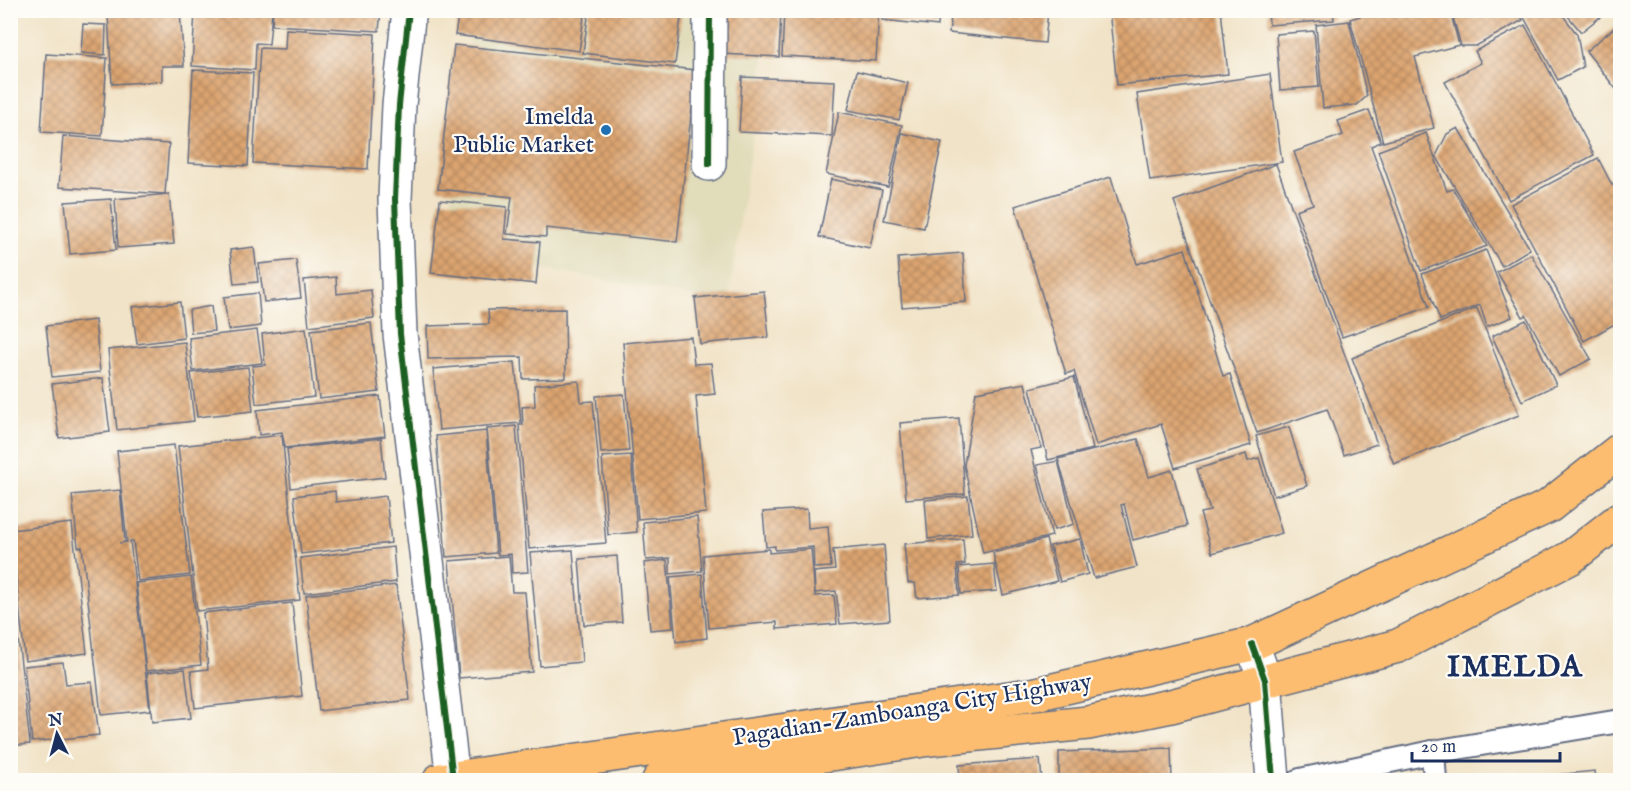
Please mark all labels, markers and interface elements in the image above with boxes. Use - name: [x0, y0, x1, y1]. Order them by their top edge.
- place label: Imelda Public Market: [453, 102, 595, 161]
- marker: Imelda Public Market: [599, 123, 613, 137]
- district label: IMELDA: [1447, 649, 1583, 687]
- street label: Pagadian-Zamboanga City Highway: [730, 667, 1094, 754]
- north arrow: [27, 704, 87, 764]
- text: N: [47, 710, 64, 732]
- scale bar: [1412, 725, 1560, 763]
- text: 20 m: [1421, 736, 1456, 759]

